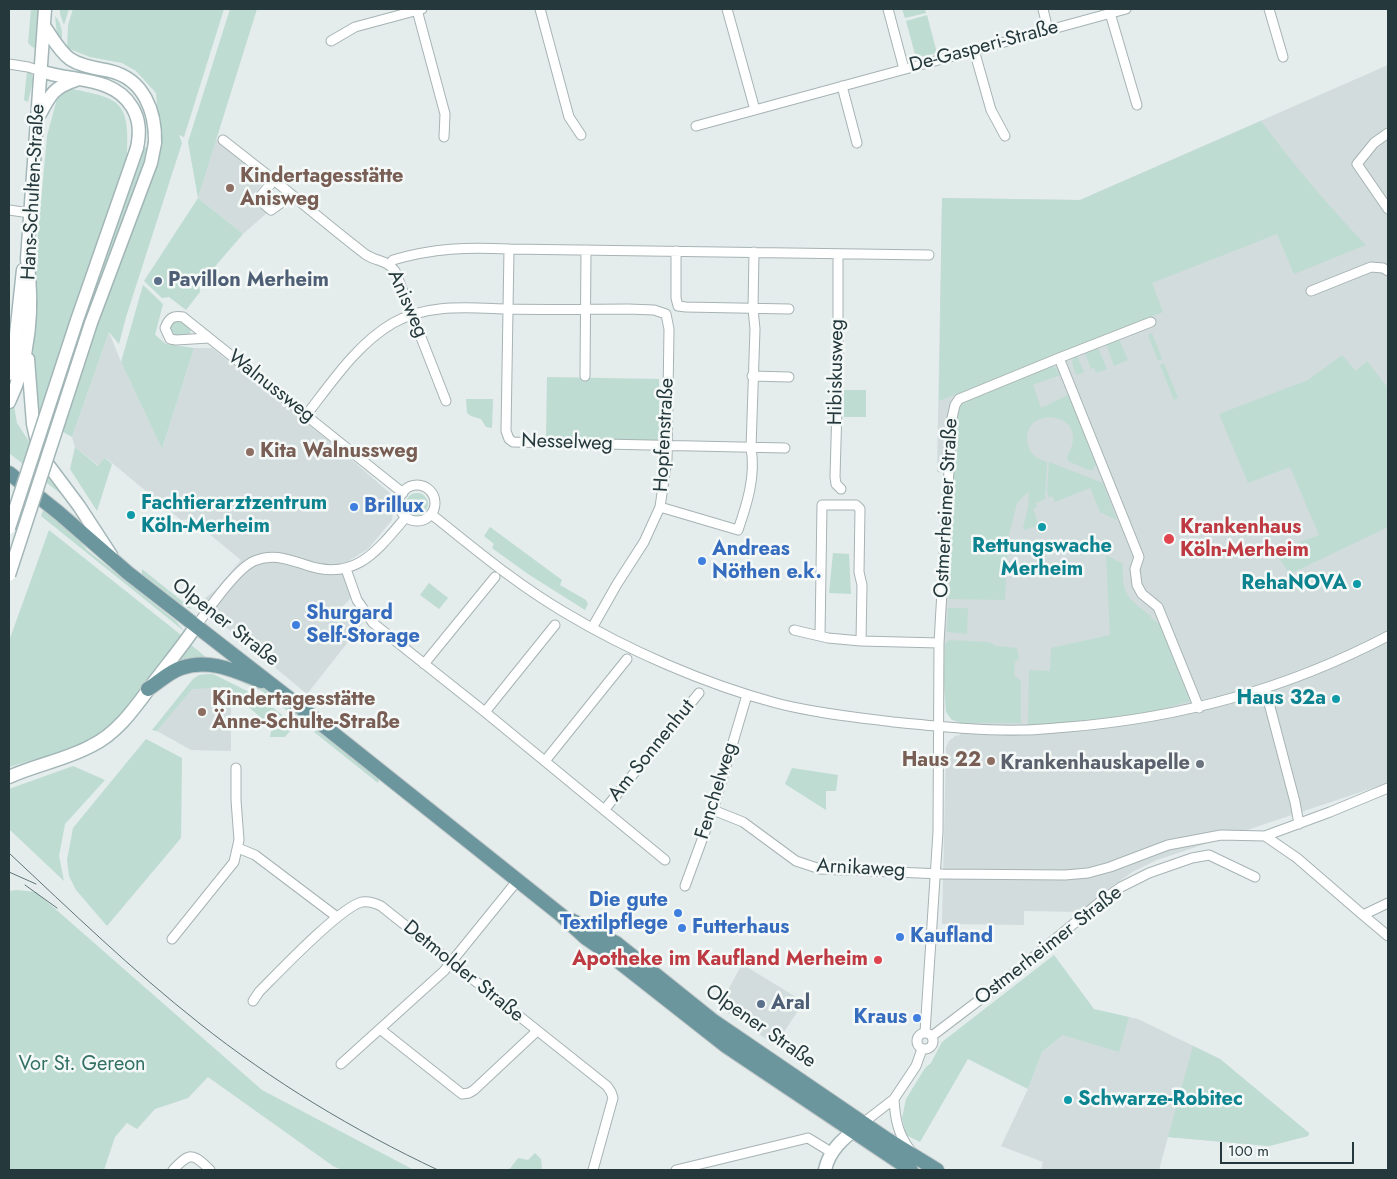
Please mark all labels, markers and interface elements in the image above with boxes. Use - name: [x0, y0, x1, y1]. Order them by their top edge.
- street label: De-Gasperi-Straße: [907, 16, 1061, 78]
- street label: Hans-Schulten-Straße: [17, 103, 51, 281]
- place label: Kindertagesstätte Anisweg: [240, 165, 403, 212]
- marker: Kindertagesstätte Anisweg: [224, 182, 236, 194]
- street label: Anisweg: [381, 266, 433, 342]
- place label: Pavillon Merheim: [168, 269, 329, 293]
- marker: Pavillon Merheim: [152, 275, 164, 287]
- street label: Hibiskusweg: [824, 319, 850, 425]
- street label: Walnussweg: [223, 346, 319, 428]
- street label: Hopfenstraße: [650, 377, 680, 493]
- street label: Ostmerheimer Straße: [930, 417, 964, 599]
- street label: Nesselweg: [521, 429, 613, 457]
- place label: Kita Walnussweg: [260, 440, 418, 464]
- marker: Kita Walnussweg: [244, 446, 256, 458]
- place label: Fachtierarztzentrum Köln-Merheim: [141, 492, 327, 539]
- place label: Brillux: [364, 495, 424, 519]
- marker: Brillux: [348, 501, 360, 513]
- marker: Fachtierarztzentrum Köln-Merheim: [125, 509, 137, 521]
- place label: Krankenhaus Köln-Merheim: [1180, 516, 1309, 563]
- marker: Rettungswache Merheim: [1036, 521, 1048, 533]
- marker: Krankenhaus Köln-Merheim: [1162, 532, 1176, 546]
- place label: Rettungswache Merheim: [972, 535, 1112, 582]
- place label: Andreas Nöthen e.k.: [712, 538, 822, 585]
- marker: Andreas Nöthen e.k.: [696, 555, 708, 567]
- place label: RehaNOVA: [1241, 572, 1347, 596]
- street label: Olpener Straße: [167, 574, 283, 672]
- marker: RehaNOVA: [1351, 578, 1363, 590]
- place label: Shurgard Self-Storage: [306, 602, 420, 649]
- marker: Shurgard Self-Storage: [290, 619, 302, 631]
- place label: Haus 32a: [1237, 687, 1326, 711]
- place label: Kindertagesstätte Änne-Schulte-Straße: [212, 688, 400, 735]
- marker: Haus 32a: [1330, 693, 1342, 705]
- street label: Am Sonnenhut: [604, 695, 700, 807]
- marker: Kindertagesstätte Änne-Schulte-Straße: [196, 706, 208, 718]
- street label: Fenchelweg: [691, 740, 743, 842]
- place label: Haus 22: [902, 749, 981, 773]
- place label: Krankenhauskapelle: [1000, 752, 1190, 776]
- marker: Haus 22: [985, 755, 997, 767]
- marker: Krankenhauskapelle: [1194, 758, 1206, 770]
- street label: Arnikaweg: [816, 855, 906, 883]
- street label: Ostmerheimer Straße: [971, 881, 1127, 1011]
- place label: Die gute Textilpflege: [560, 889, 668, 936]
- marker: Die gute Textilpflege: [672, 907, 684, 919]
- street label: Detmolder Straße: [398, 916, 528, 1028]
- place label: Futterhaus: [692, 916, 789, 940]
- marker: Futterhaus: [676, 922, 688, 934]
- place label: Kaufland: [910, 925, 993, 949]
- marker: Kaufland: [894, 931, 906, 943]
- place label: Apotheke im Kaufland Merheim: [572, 948, 868, 972]
- marker: Apotheke im Kaufland Merheim: [872, 954, 884, 966]
- street label: Olpener Straße: [700, 980, 820, 1074]
- place label: Aral: [771, 992, 810, 1016]
- marker: Aral: [755, 998, 767, 1010]
- place label: Kraus: [853, 1006, 907, 1030]
- marker: Kraus: [911, 1012, 923, 1024]
- park label: Vor St. Gereon: [18, 1053, 146, 1077]
- place label: Schwarze-Robitec: [1078, 1088, 1243, 1112]
- marker: Schwarze-Robitec: [1062, 1094, 1074, 1106]
- scale bar: [1222, 1132, 1356, 1164]
- text: 100 m: [1228, 1140, 1269, 1162]

